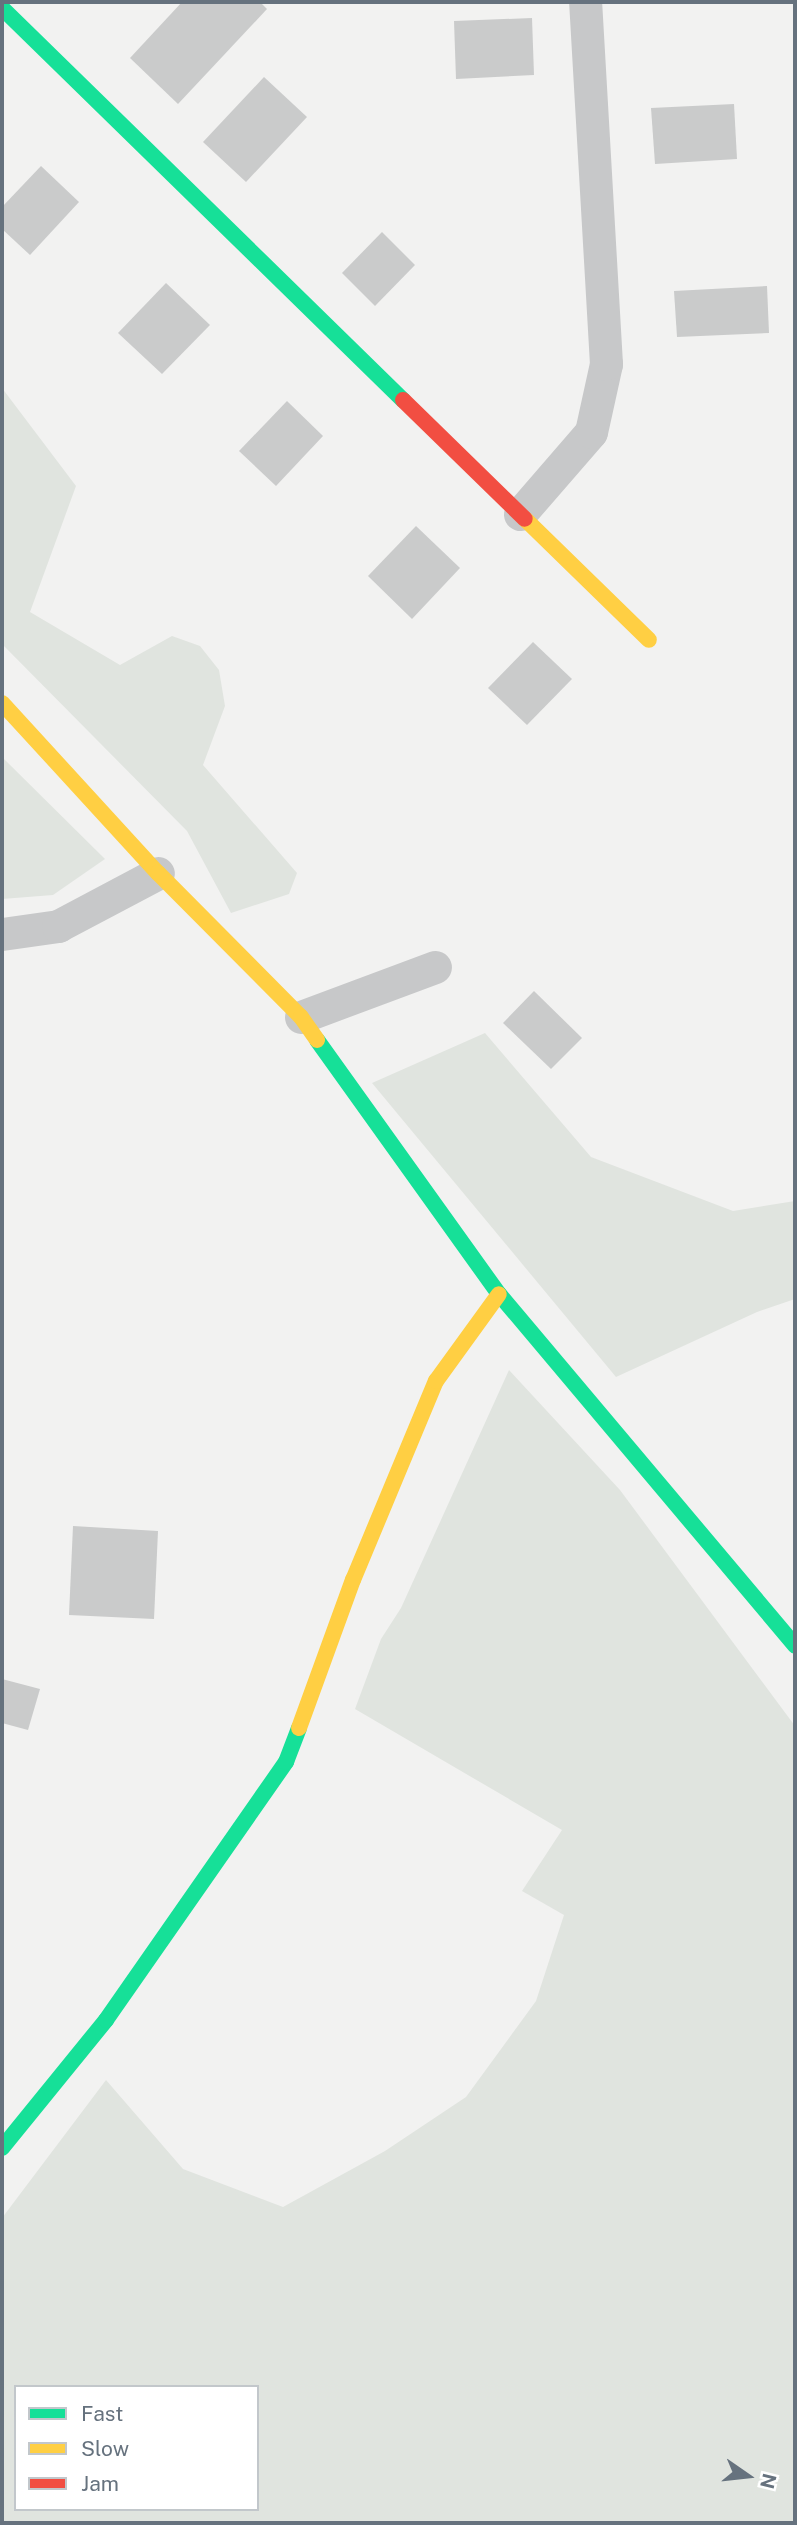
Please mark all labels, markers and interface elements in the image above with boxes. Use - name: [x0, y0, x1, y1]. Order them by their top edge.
- legend: [14, 2385, 259, 2511]
- text: Fast: [81, 2401, 123, 2426]
- text: Slow: [81, 2436, 129, 2461]
- north arrow: [713, 2441, 783, 2511]
- text: Jam: [81, 2471, 119, 2496]
- text: N: [756, 2471, 781, 2491]

